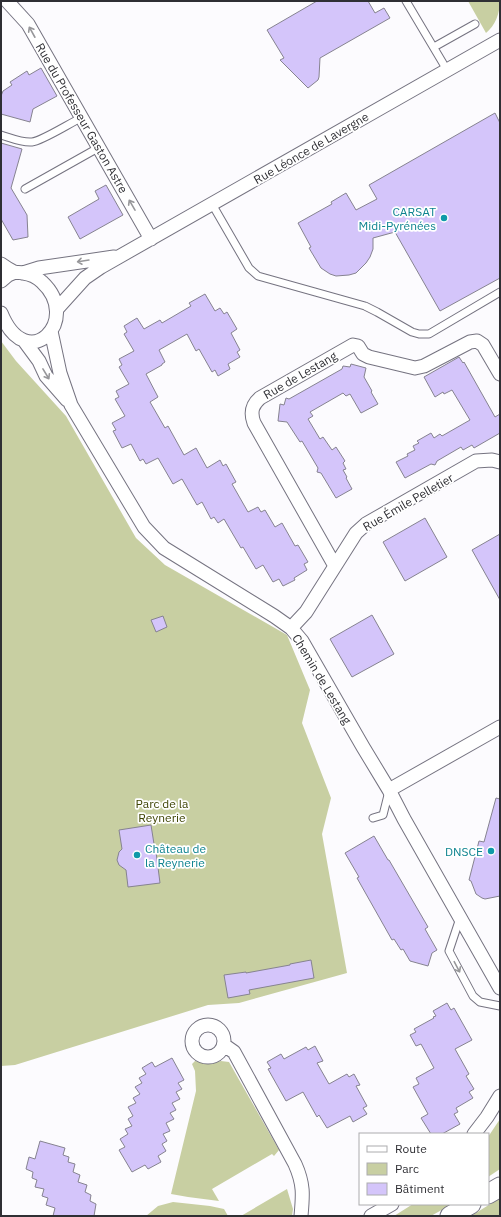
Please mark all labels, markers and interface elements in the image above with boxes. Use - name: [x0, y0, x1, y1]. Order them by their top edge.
- one-way arrow: [28, 26, 36, 38]
- street label: Rue du Professeur Gaston Astre: [33, 40, 131, 196]
- street label: Rue Léonce de Lavergne: [251, 109, 372, 187]
- one-way arrow: [127, 200, 135, 212]
- place label: CARSAT Midi-Pyrénées: [358, 204, 436, 233]
- marker: CARSAT Midi-Pyrénées: [439, 213, 449, 223]
- one-way arrow: [77, 257, 90, 265]
- street label: Rue de Lestang: [261, 348, 340, 402]
- one-way arrow: [42, 368, 50, 379]
- street label: Rue Émile Pelletier: [360, 470, 456, 534]
- street label: Chemin de Lestang: [289, 631, 355, 727]
- park label: Parc de la Reynerie: [136, 796, 189, 825]
- place label: Château de la Reynerie: [145, 841, 206, 870]
- place label: DNSCE: [445, 844, 483, 859]
- marker: DNSCE: [486, 846, 496, 856]
- marker: Château de la Reynerie: [132, 850, 142, 860]
- one-way arrow: [454, 961, 461, 973]
- legend: [359, 1133, 489, 1205]
- text: Route: [395, 1141, 427, 1156]
- text: Parc: [395, 1161, 419, 1176]
- text: Bâtiment: [395, 1181, 445, 1196]

